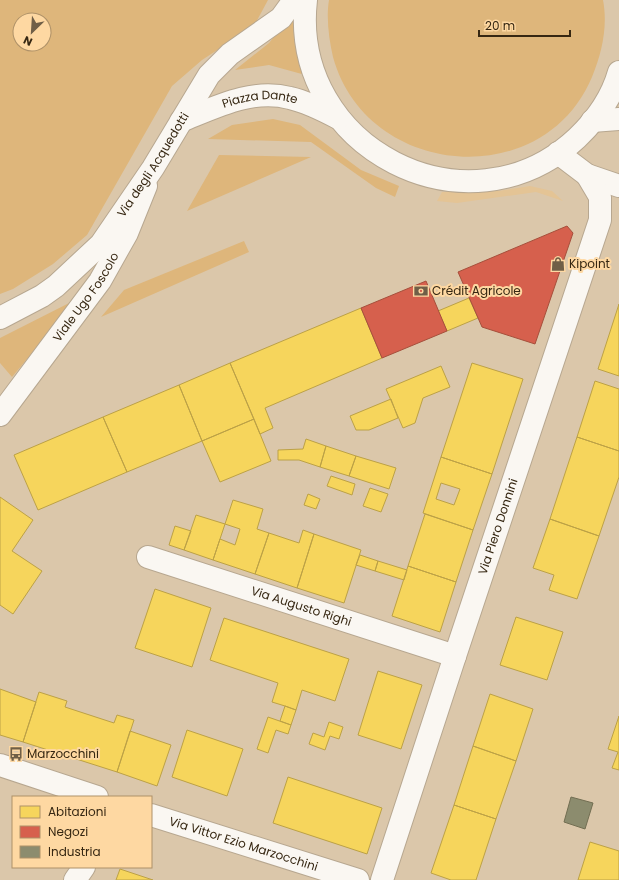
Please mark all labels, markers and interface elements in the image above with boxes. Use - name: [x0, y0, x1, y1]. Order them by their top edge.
- north arrow: [12, 12, 52, 52]
- scale bar: [479, 12, 570, 38]
- text: 20 m: [485, 17, 515, 34]
- text: N: [21, 32, 35, 50]
- street label: Piazza Dante: [220, 86, 300, 112]
- street label: Via degli Acquedotti: [113, 109, 193, 220]
- street label: Viale Ugo Foscolo: [49, 249, 123, 345]
- place label: Kipoint: [569, 255, 610, 272]
- shop icon: Kipoint: [550, 256, 566, 272]
- place label: Crédit Agricole: [432, 282, 521, 299]
- bank icon: Crédit Agricole: [413, 283, 429, 299]
- street label: Via Piero Donnini: [474, 476, 521, 577]
- street label: Via Augusto Righi: [249, 582, 354, 630]
- place label: Marzocchini: [27, 745, 99, 762]
- bus stop icon: Marzocchini: [8, 746, 24, 762]
- legend: [12, 796, 152, 868]
- text: Abitazioni: [48, 803, 106, 820]
- street label: Via Vittor Ezio Marzocchini: [167, 812, 320, 875]
- text: Negozi: [48, 823, 88, 840]
- text: Industria: [48, 843, 101, 860]

